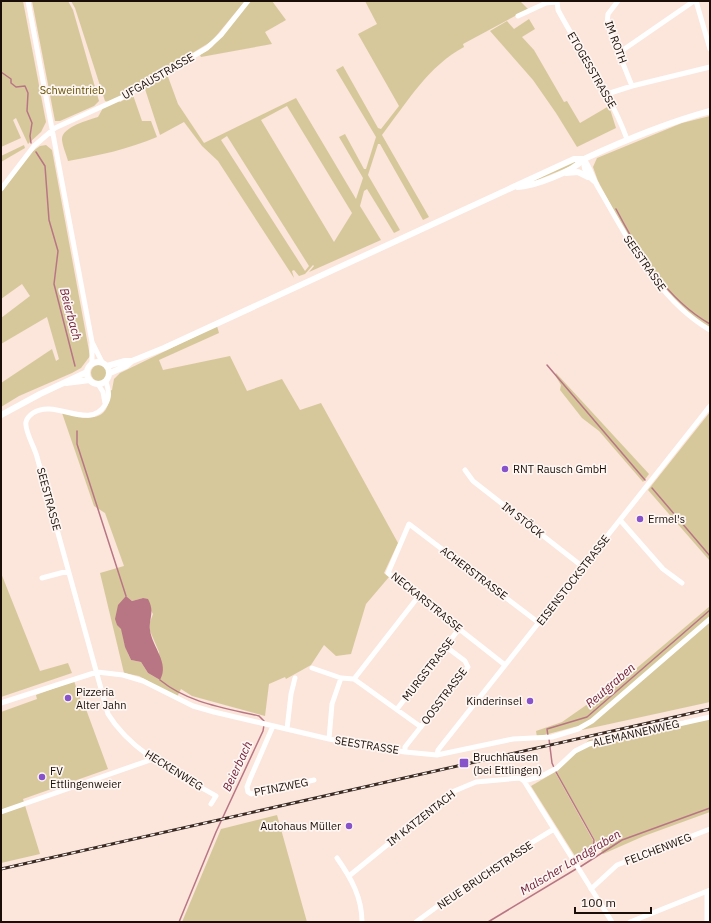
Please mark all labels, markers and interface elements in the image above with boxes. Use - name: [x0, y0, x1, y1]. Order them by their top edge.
- street label: IM ROTH: [602, 19, 630, 65]
- street label: ETOGESSTRASSE: [564, 29, 620, 111]
- street label: UFGAUSTRASSE: [119, 50, 197, 102]
- park label: Schweintrieb: [40, 83, 104, 97]
- street label: SEESTRASSE: [621, 232, 669, 294]
- water label: Beierbach: [57, 286, 85, 342]
- place label: RNT Rausch GmbH: [513, 462, 607, 476]
- marker: RNT Rausch GmbH: [500, 464, 510, 474]
- street label: SEESTRASSE: [34, 466, 64, 532]
- street label: IM STÖCK: [499, 499, 547, 541]
- place label: Ermel's: [648, 512, 685, 526]
- marker: Ermel's: [635, 514, 645, 524]
- street label: EISENSTOCKSTRASSE: [533, 532, 613, 628]
- street label: ACHERSTRASSE: [438, 543, 510, 603]
- street label: NECKARSTRASSE: [388, 569, 466, 635]
- street label: MURGSTRASSE: [399, 634, 457, 704]
- water label: Reutgraben: [582, 659, 638, 711]
- street label: OOSSTRASSE: [418, 665, 470, 727]
- place label: Pizzeria Alter Jahn: [76, 685, 126, 712]
- marker: Pizzeria Alter Jahn: [63, 693, 73, 703]
- place label: Kinderinsel: [466, 694, 522, 708]
- marker: Kinderinsel: [525, 696, 535, 706]
- street label: ALEMANNENWEG: [591, 716, 681, 750]
- street label: SEESTRASSE: [334, 733, 400, 757]
- water label: Beierbach: [219, 738, 255, 794]
- street label: HECKENWEG: [142, 747, 206, 793]
- place label: Bruchhausen (bei Ettlingen): [473, 750, 542, 777]
- marker: Bruchhausen (bei Ettlingen): [458, 757, 470, 769]
- place label: FV Ettlingenweier: [50, 764, 121, 791]
- marker: FV Ettlingenweier: [37, 772, 47, 782]
- street label: PFINZWEG: [253, 775, 309, 799]
- street label: IM KATZENTACH: [384, 787, 458, 849]
- place label: Autohaus Müller: [260, 819, 341, 833]
- marker: Autohaus Müller: [344, 821, 354, 831]
- water label: Malscher Landgraben: [517, 826, 623, 898]
- street label: FELCHENWEG: [623, 830, 693, 868]
- street label: NEUE BRUCHSTRASSE: [434, 838, 536, 912]
- scale bar: [575, 889, 651, 915]
- text: 100 m: [581, 895, 616, 910]

